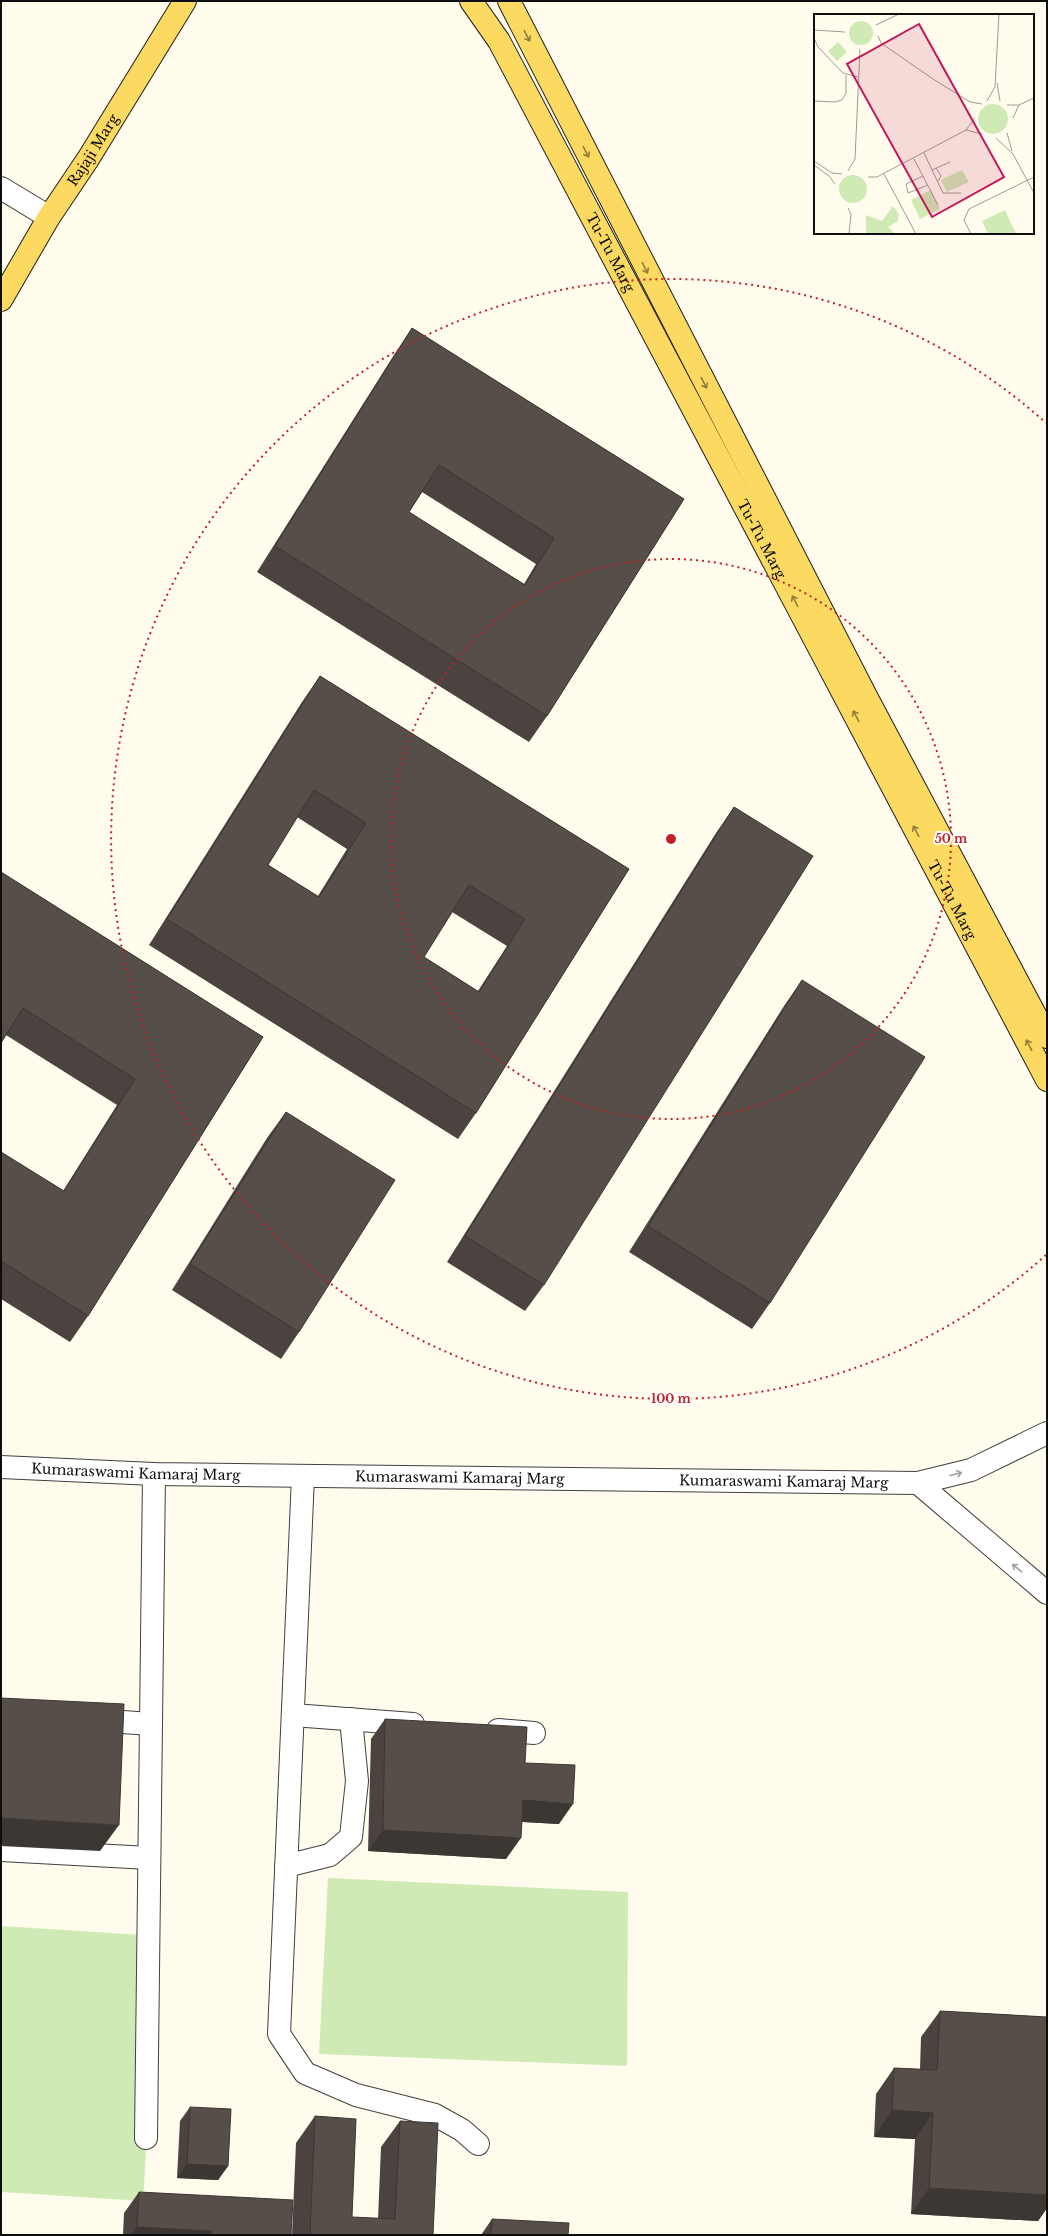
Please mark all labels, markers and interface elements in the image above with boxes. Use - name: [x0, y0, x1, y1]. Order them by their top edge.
- inset map: [814, 14, 1034, 234]
- one-way arrow: [524, 30, 531, 42]
- street label: Rajaji Marg: [63, 110, 123, 190]
- one-way arrow: [583, 145, 590, 157]
- street label: Tu-Tu Marg: [582, 210, 639, 296]
- one-way arrow: [642, 261, 649, 273]
- one-way arrow: [701, 377, 709, 389]
- street label: Tu-Tu Marg: [733, 496, 790, 582]
- one-way arrow: [791, 595, 798, 607]
- one-way arrow: [851, 710, 859, 722]
- one-way arrow: [912, 825, 919, 837]
- text: 50 m: [935, 831, 968, 846]
- centre of rings: [664, 832, 678, 846]
- street label: Tu-Tu Marg: [924, 857, 981, 943]
- one-way arrow: [1025, 1039, 1032, 1051]
- text: 100 m: [651, 1391, 692, 1406]
- street label: Kumaraswami Kamaraj Marg: [31, 1459, 241, 1484]
- street label: Kumaraswami Kamaraj Marg: [355, 1467, 565, 1488]
- one-way arrow: [949, 1470, 962, 1477]
- street label: Kumaraswami Kamaraj Marg: [679, 1471, 889, 1492]
- one-way arrow: [1011, 1563, 1022, 1572]

